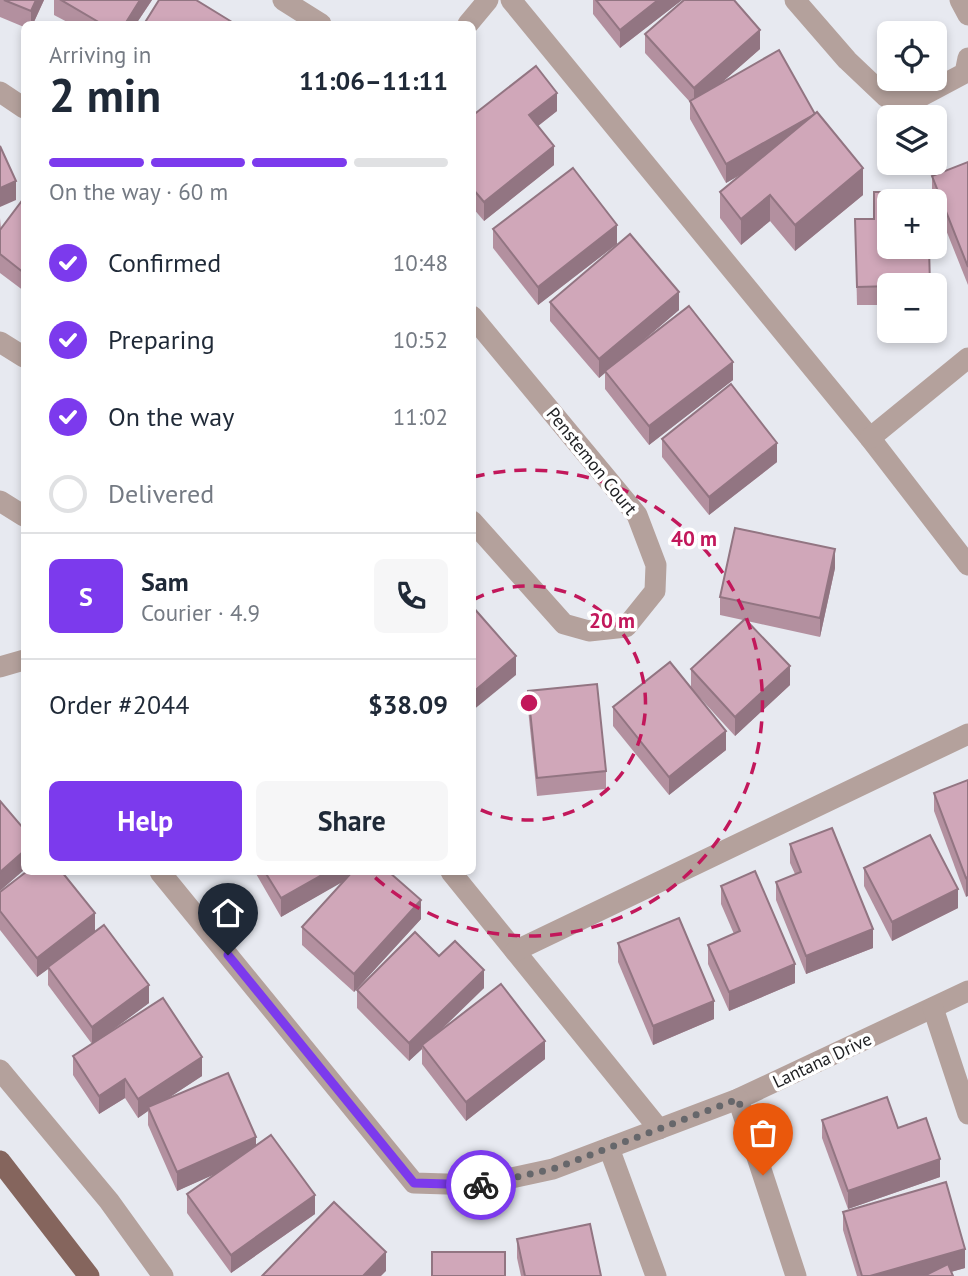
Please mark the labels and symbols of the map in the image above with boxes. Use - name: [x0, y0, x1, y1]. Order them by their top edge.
- street label: Penstemon Court: [542, 403, 642, 519]
- text: 40 m: [671, 525, 717, 552]
- text: 20 m: [589, 607, 635, 634]
- centre of rings: [517, 691, 541, 715]
- pin: [198, 883, 258, 955]
- street label: Lantana Drive: [769, 1027, 875, 1093]
- pin: [733, 1103, 793, 1175]
- courier: [446, 1150, 516, 1220]

